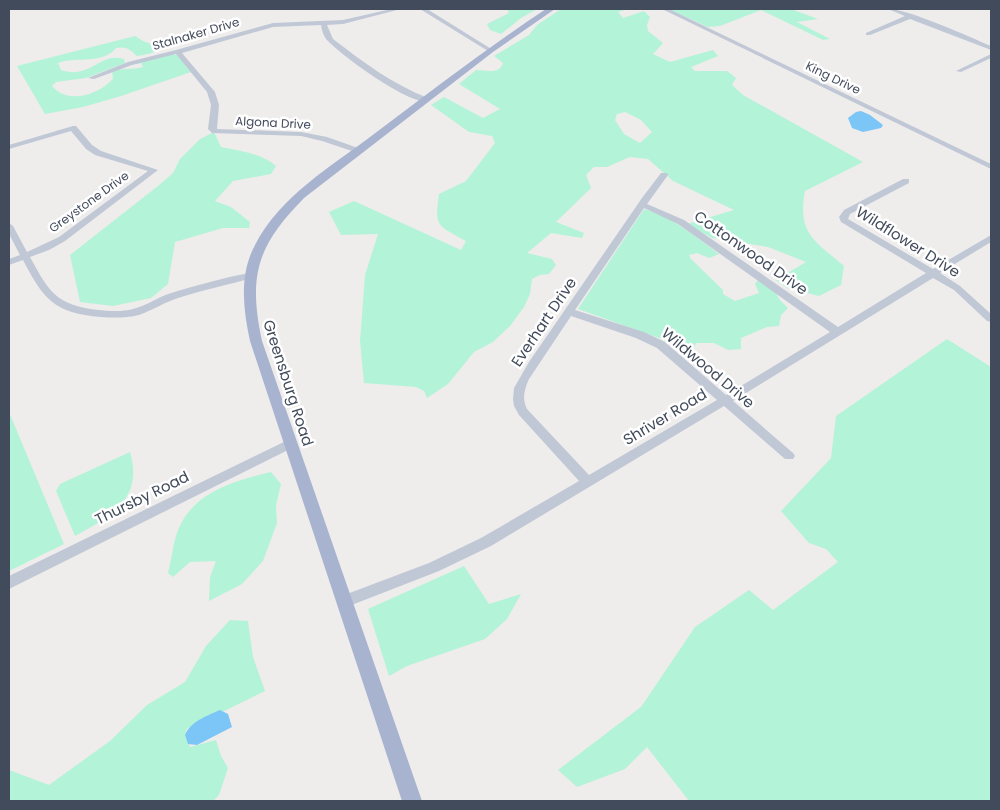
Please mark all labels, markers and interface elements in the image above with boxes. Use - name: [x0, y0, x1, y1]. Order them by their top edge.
- street label: Stalnaker Drive: [150, 13, 241, 54]
- street label: King Drive: [803, 57, 864, 98]
- street label: Algona Drive: [235, 112, 311, 133]
- street label: Greystone Drive: [45, 167, 132, 236]
- street label: Wildflower Drive: [852, 201, 964, 282]
- street label: Cottonwood Drive: [690, 205, 812, 300]
- street label: Everhart Drive: [506, 273, 581, 370]
- street label: Greensburg Road: [258, 317, 319, 449]
- street label: Wildwood Drive: [657, 322, 759, 413]
- street label: Shriver Road: [619, 383, 710, 450]
- street label: Thursby Road: [91, 466, 192, 529]

